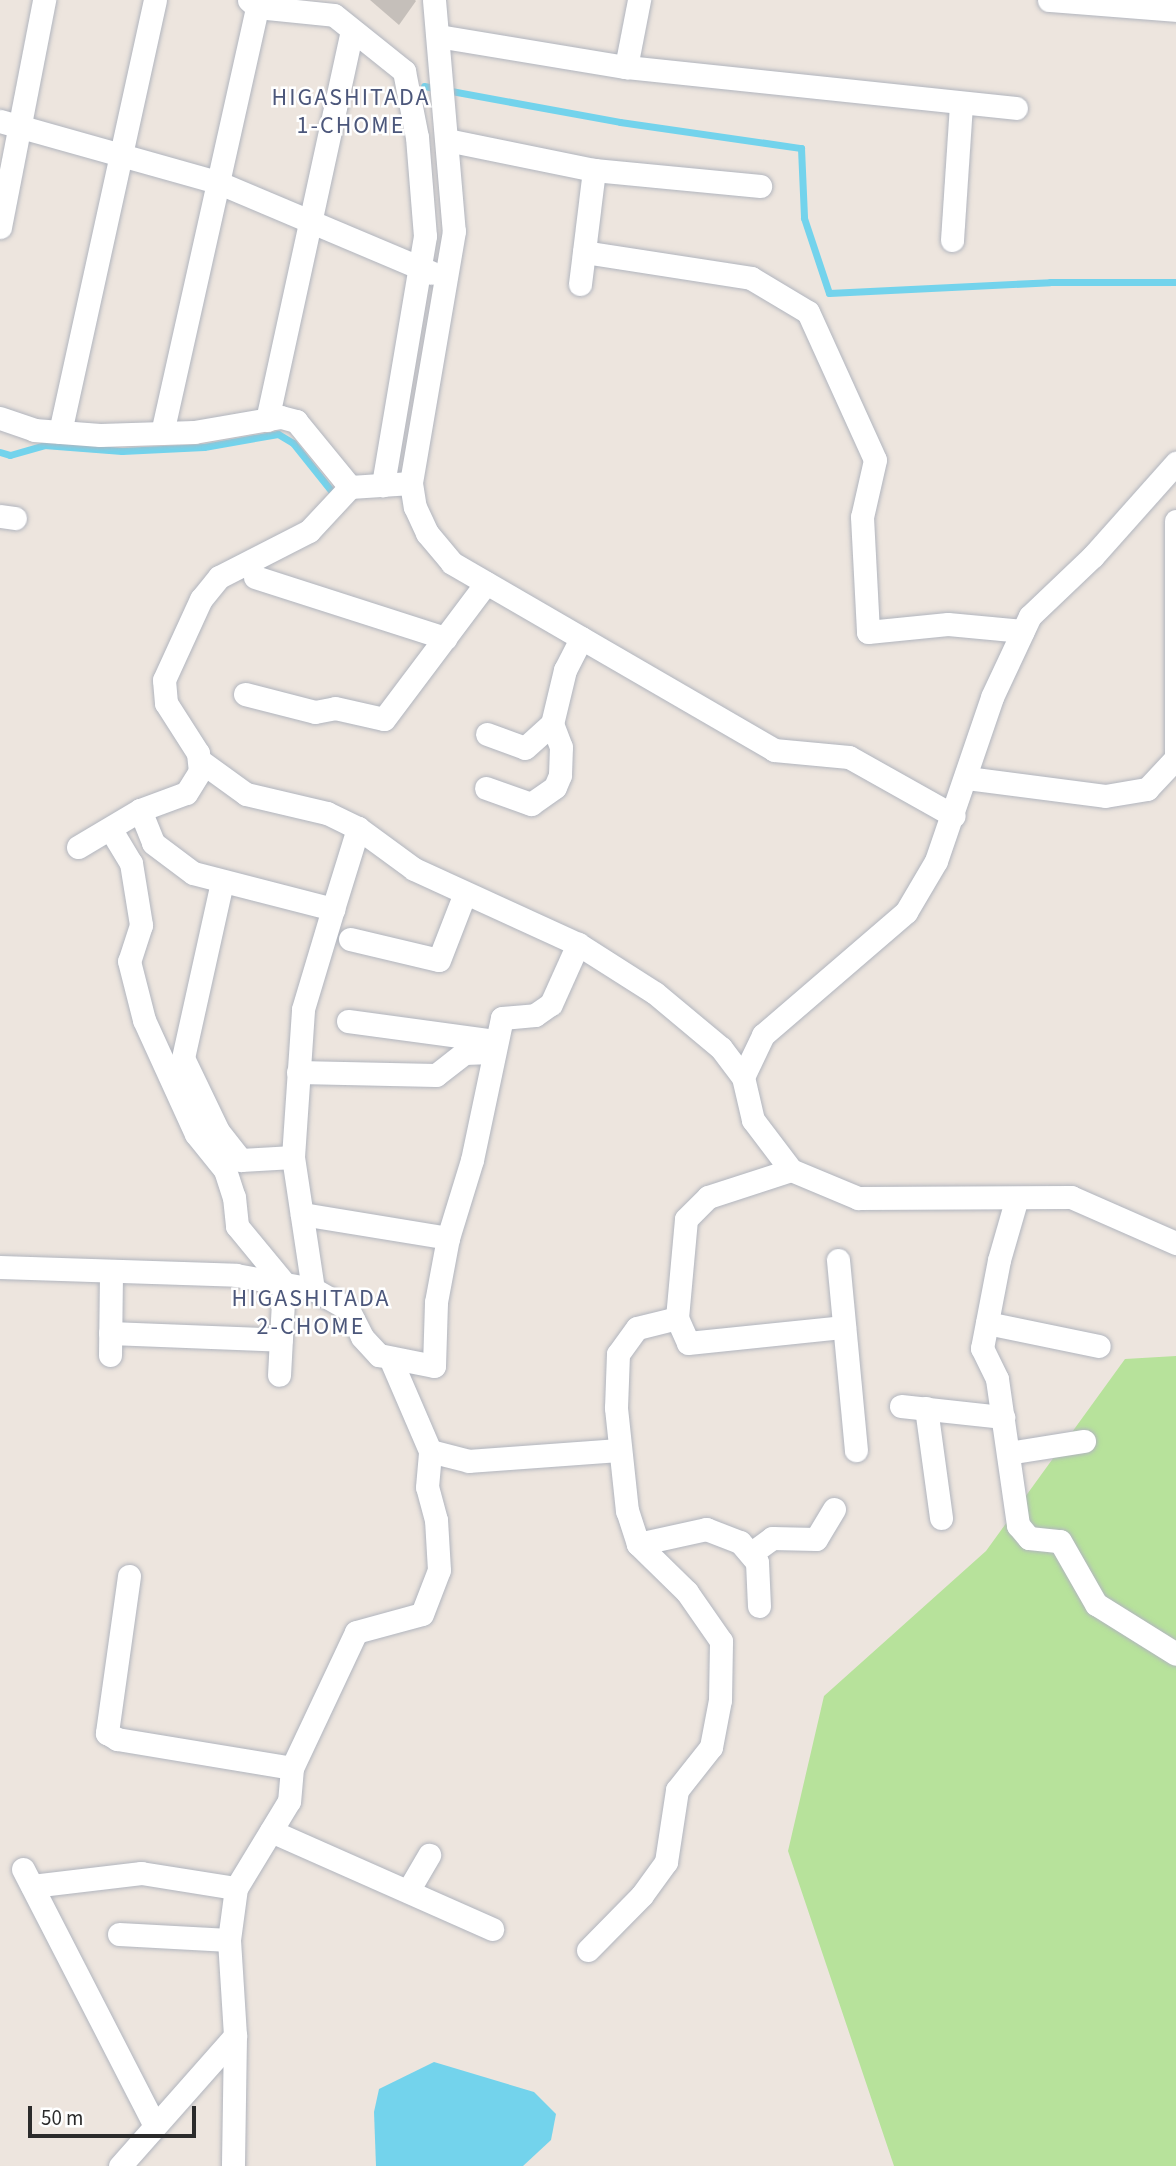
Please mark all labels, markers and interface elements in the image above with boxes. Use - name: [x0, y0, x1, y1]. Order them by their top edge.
- district label: HIGASHITADA 1-CHOME: [273, 84, 429, 140]
- district label: HIGASHITADA 2-CHOME: [233, 1285, 389, 1341]
- scale bar: [32, 2092, 200, 2136]
- text: 50 m: [41, 2103, 83, 2133]

